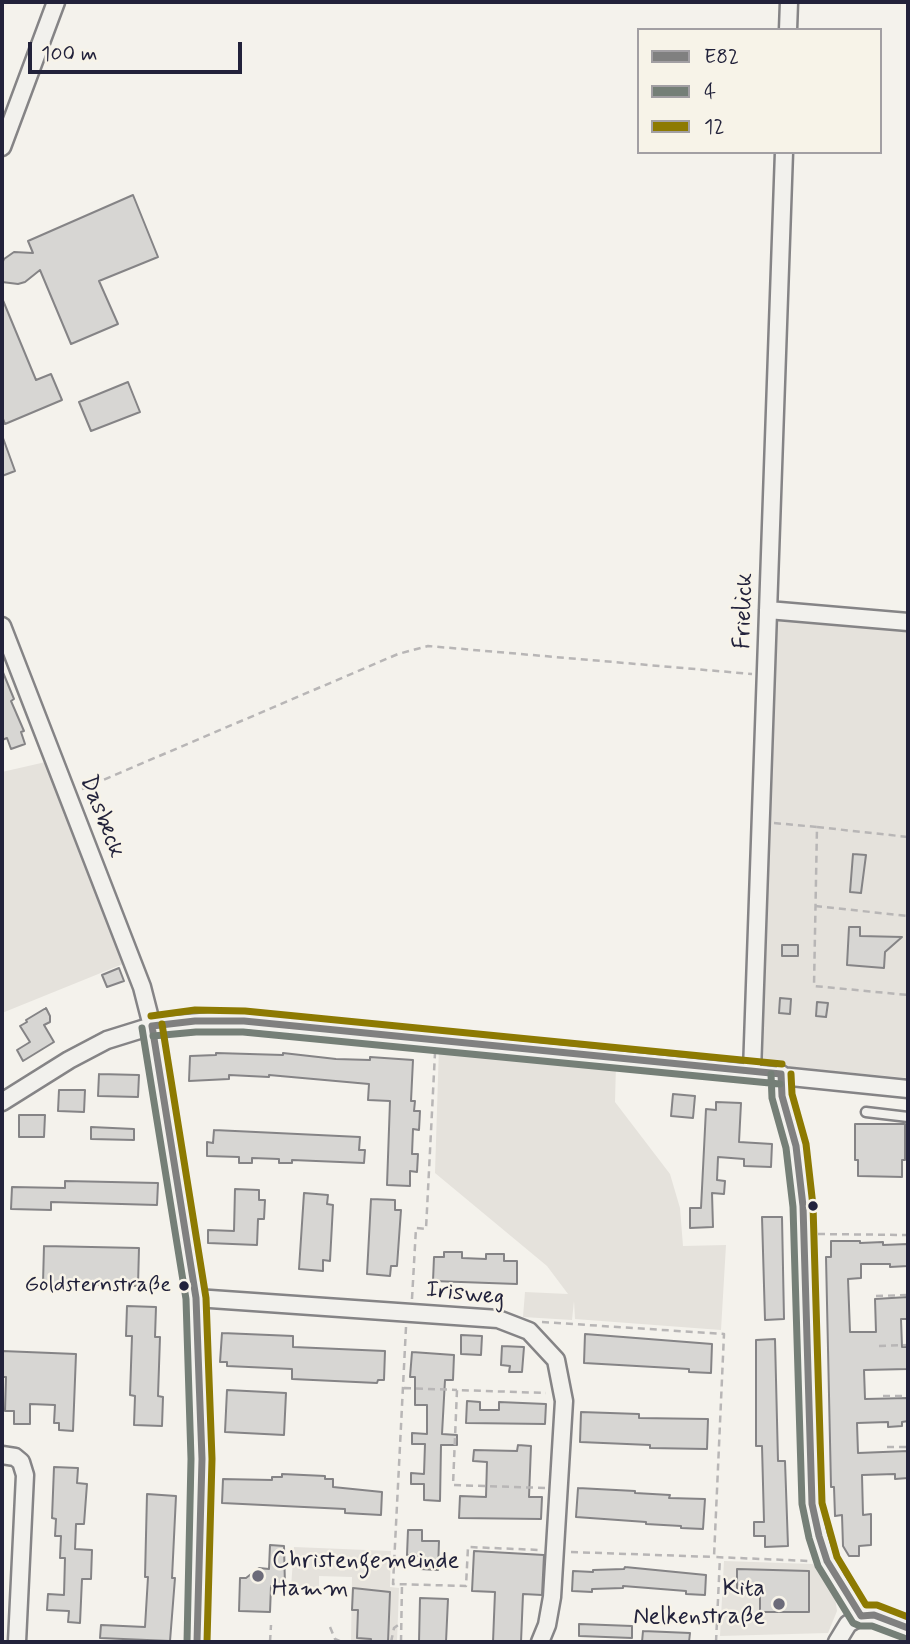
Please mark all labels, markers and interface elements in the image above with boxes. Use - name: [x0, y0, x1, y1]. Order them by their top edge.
- scale bar: [32, 28, 245, 72]
- legend: [637, 28, 882, 154]
- text: 100 m: [41, 40, 97, 68]
- text: E82: [704, 43, 739, 71]
- text: 4: [704, 78, 716, 106]
- text: 12: [704, 113, 724, 141]
- street label: Frielick: [729, 572, 761, 650]
- street label: Dasbeck: [72, 772, 130, 862]
- unlabelled marker: [806, 1199, 820, 1213]
- place label: Goldsternstraße: [25, 1273, 171, 1299]
- street label: Irisweg: [424, 1277, 506, 1313]
- marker: Goldsternstraße: [177, 1279, 191, 1293]
- place label: Christengemeinde Hamm: [272, 1548, 459, 1604]
- marker: Christengemeinde Hamm: [250, 1568, 266, 1584]
- place label: Kita Nelkenstraße: [633, 1576, 765, 1632]
- marker: Kita Nelkenstraße: [771, 1596, 787, 1612]

